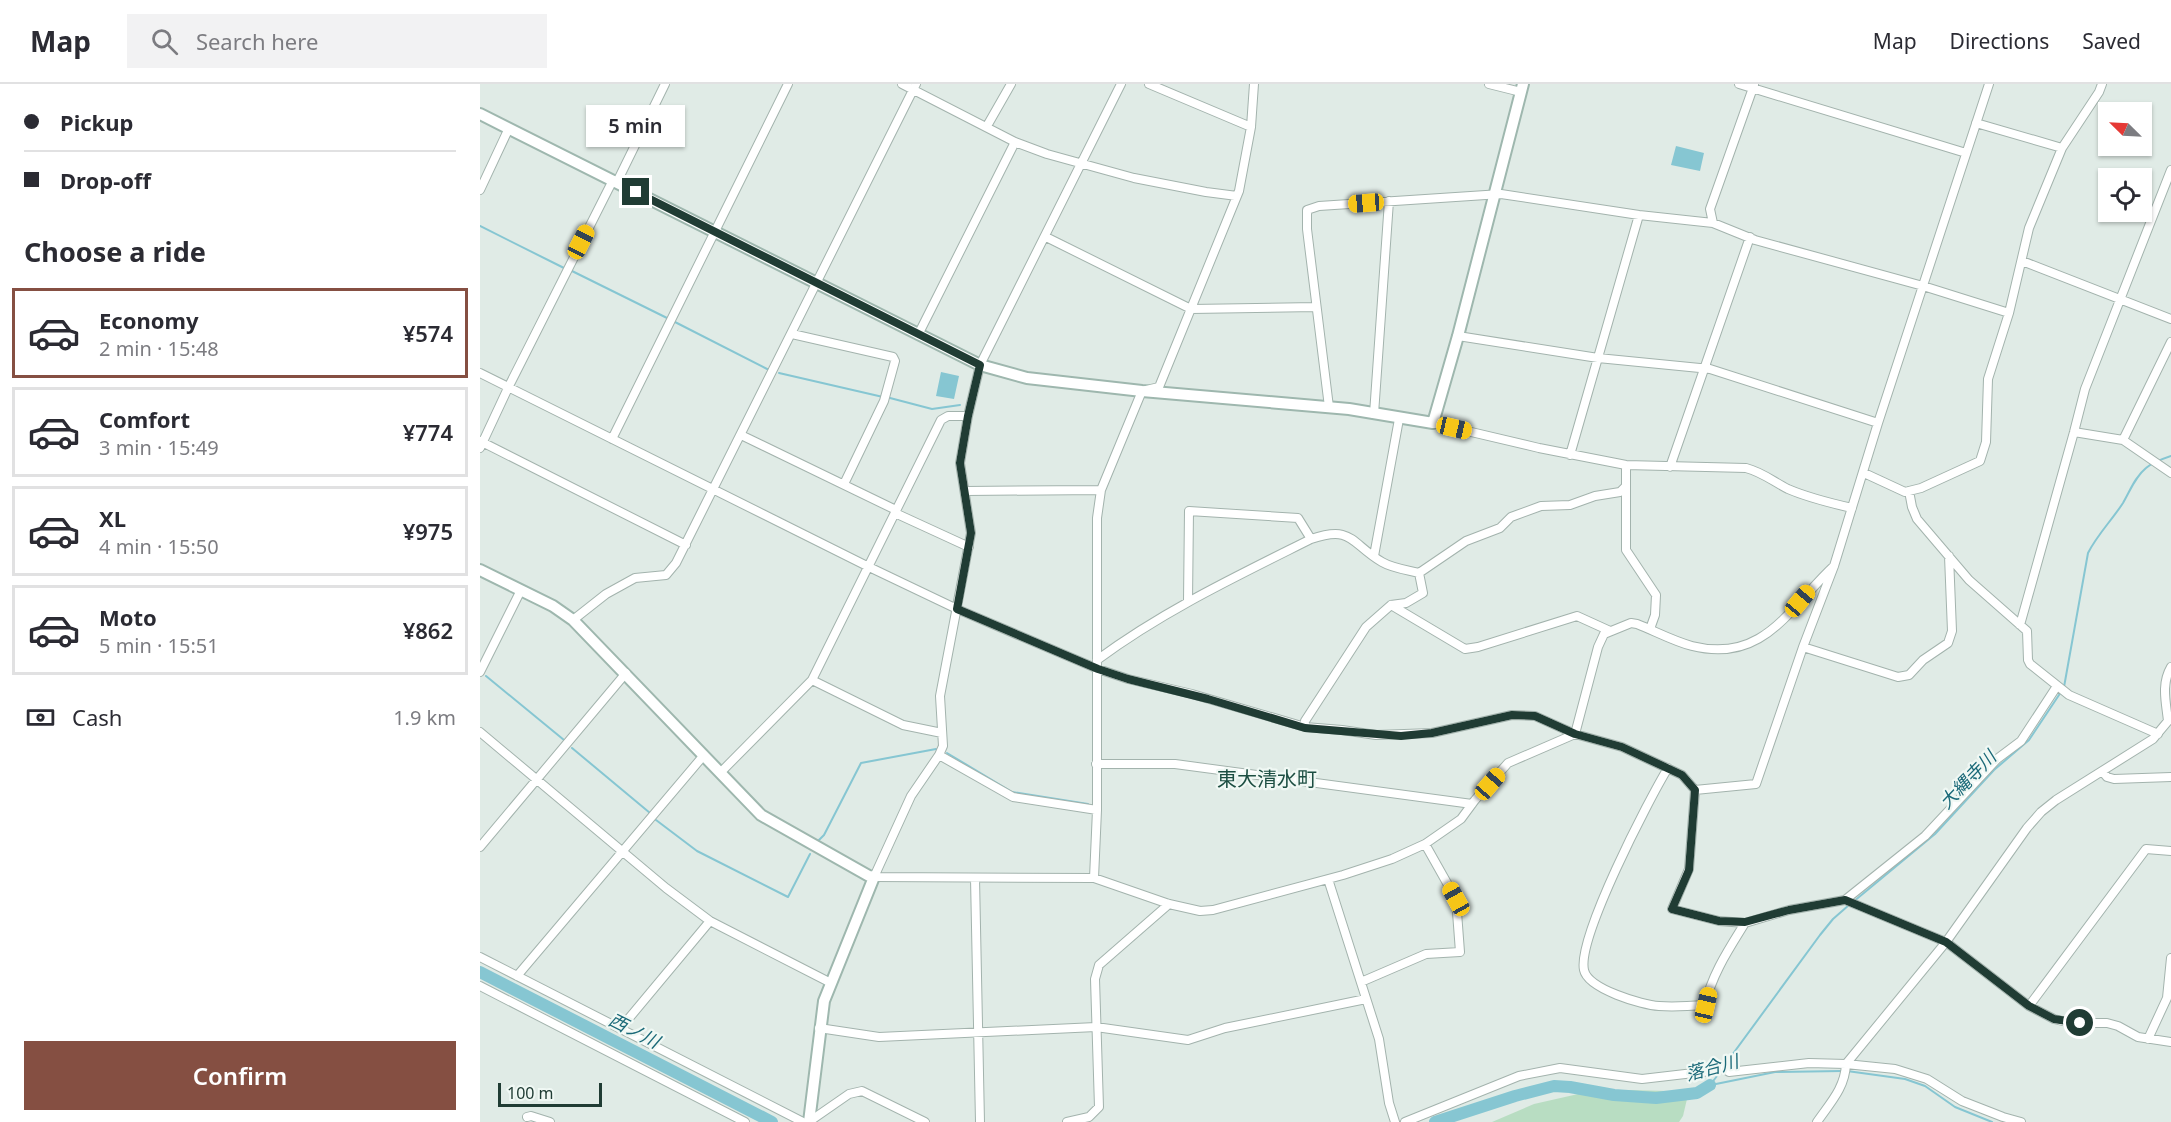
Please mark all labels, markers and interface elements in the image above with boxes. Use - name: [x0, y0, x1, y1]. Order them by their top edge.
- search box: [127, 14, 547, 68]
- text: Map: [30, 22, 91, 60]
- icon: search: [148, 25, 181, 58]
- text: Search here: [196, 26, 318, 56]
- text: Map: [1873, 27, 1917, 55]
- text: Directions: [1950, 27, 2049, 55]
- text: Saved: [2082, 27, 2141, 55]
- north arrow: [2098, 102, 2152, 156]
- map controls: [2098, 102, 2152, 222]
- callout: 5 min: [586, 105, 686, 147]
- text: Pickup: [60, 107, 133, 137]
- text: 5 min: [608, 112, 663, 139]
- text: Drop-off: [60, 165, 151, 195]
- button: locate: [2098, 168, 2152, 222]
- route end: [622, 178, 649, 205]
- car: [1347, 193, 1385, 213]
- car: [565, 222, 597, 262]
- text: Choose a ride: [24, 233, 206, 270]
- text: Economy: [99, 305, 198, 335]
- icon: car: [27, 306, 81, 360]
- text: ¥574: [403, 318, 453, 348]
- text: 2 min · 15:48: [99, 335, 219, 362]
- text: Comfort: [99, 404, 190, 434]
- icon: car: [27, 405, 81, 459]
- car: [1434, 415, 1474, 441]
- text: ¥774: [403, 417, 453, 447]
- text: 3 min · 15:49: [99, 434, 219, 461]
- text: XL: [99, 503, 126, 533]
- icon: car: [27, 504, 81, 558]
- text: ¥975: [403, 516, 453, 546]
- text: 4 min · 15:50: [99, 533, 219, 560]
- car: [1782, 581, 1818, 621]
- text: Moto: [99, 602, 157, 632]
- icon: car: [27, 603, 81, 657]
- text: ¥862: [403, 615, 453, 645]
- text: 5 min · 15:51: [99, 632, 219, 659]
- icon: cash: [24, 701, 57, 734]
- text: Cash: [72, 702, 122, 732]
- text: 1.9 km: [393, 704, 456, 731]
- water label: 大縄寺川: [1934, 744, 2002, 814]
- district label: 東大清水町: [1217, 765, 1317, 792]
- car: [1471, 765, 1509, 803]
- car: [1439, 879, 1473, 919]
- car: [1693, 985, 1719, 1025]
- water label: 西ノ川: [605, 1007, 666, 1054]
- route start: [2066, 1009, 2093, 1036]
- button: Confirm: [24, 1041, 456, 1110]
- water label: 落合川: [1683, 1048, 1743, 1086]
- scale bar: [498, 1080, 602, 1108]
- text: 100 m: [507, 1082, 554, 1104]

